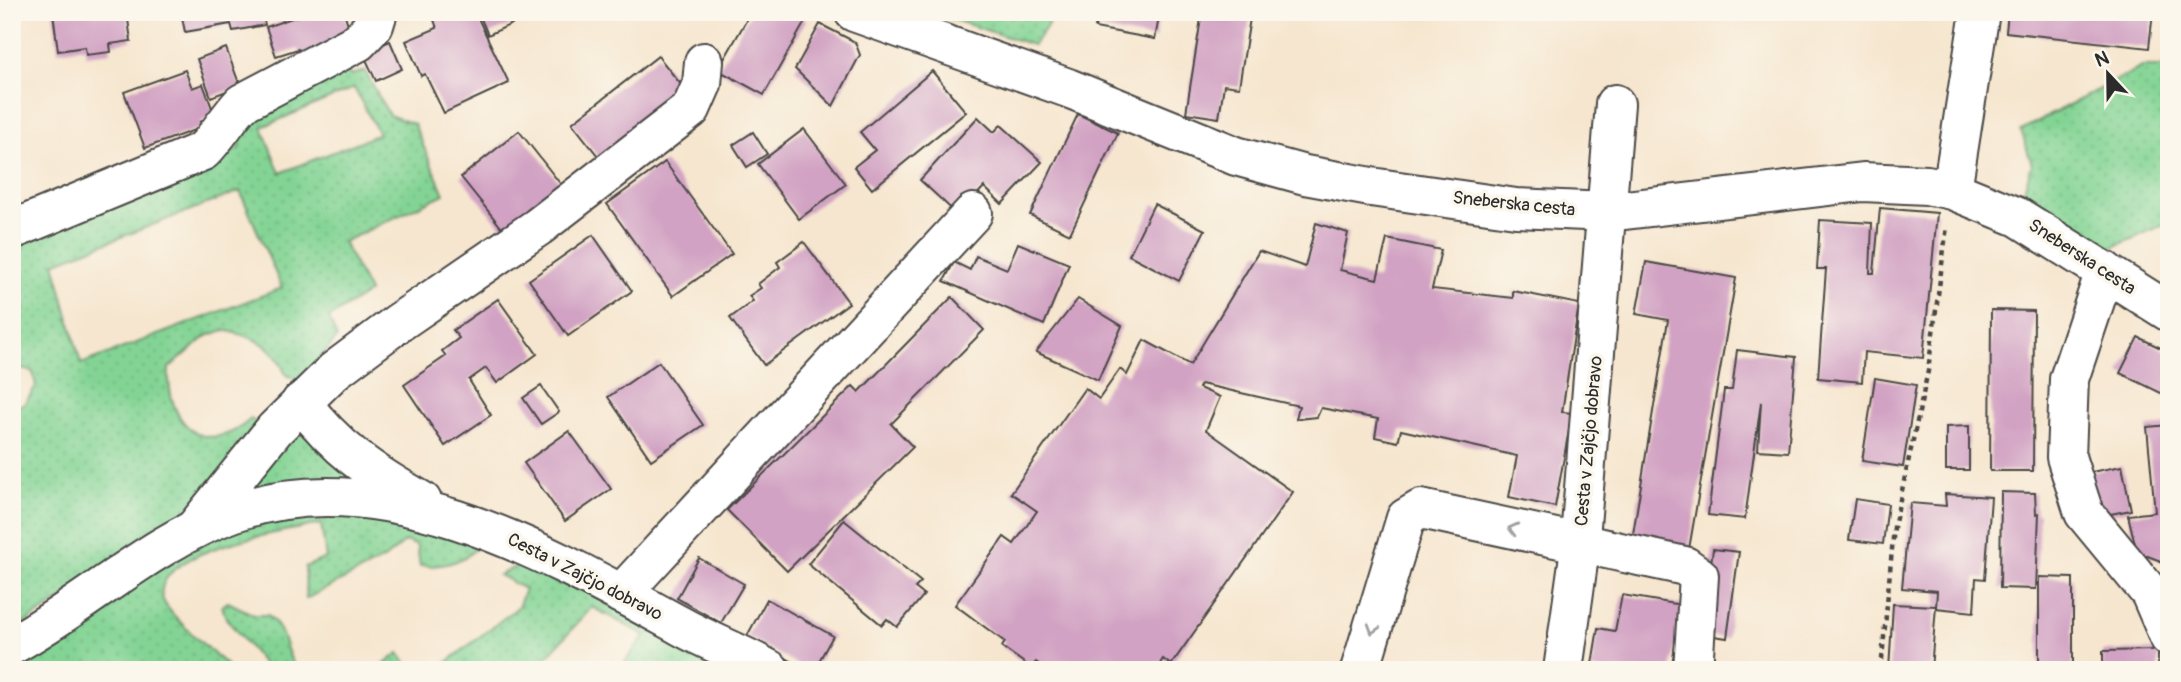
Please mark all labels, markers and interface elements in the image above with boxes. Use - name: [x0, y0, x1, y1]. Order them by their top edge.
- north arrow: [2072, 38, 2142, 108]
- text: N: [2092, 46, 2113, 73]
- street label: Sneberska cesta: [1452, 186, 1576, 222]
- street label: Sneberska cesta: [2024, 214, 2140, 300]
- street label: Cesta v Zajčjo dobravo: [1570, 355, 1608, 527]
- one-way arrow: [1508, 523, 1520, 537]
- street label: Cesta v Zajčjo dobravo: [504, 528, 667, 626]
- one-way arrow: [1366, 623, 1381, 635]

